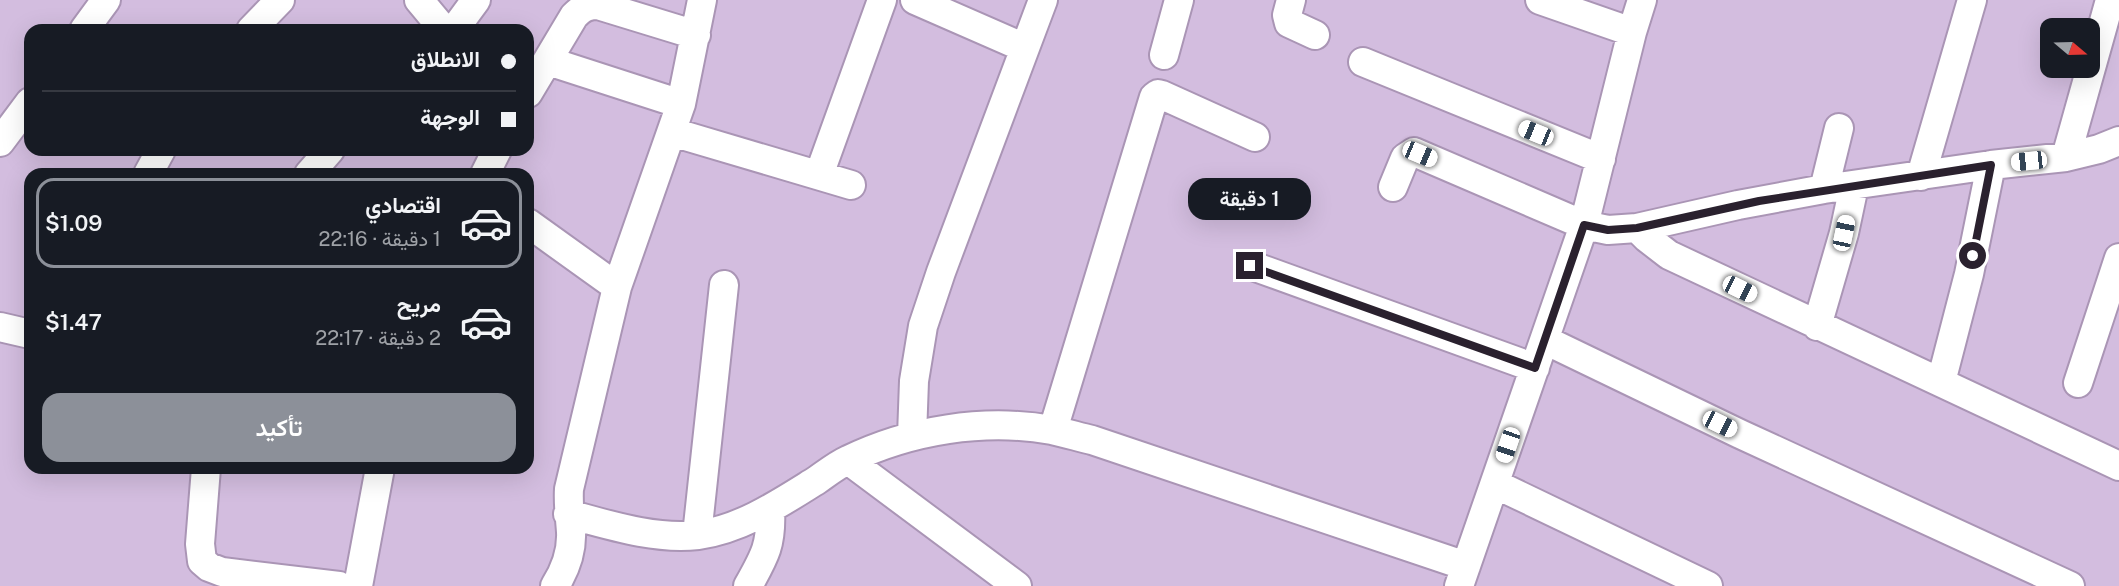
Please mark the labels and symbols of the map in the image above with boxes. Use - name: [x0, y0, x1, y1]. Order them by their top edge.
- north arrow: [2040, 18, 2100, 78]
- car: [1516, 118, 1556, 148]
- car: [1400, 139, 1440, 169]
- car: [2010, 150, 2048, 172]
- callout: 1 دقيقة: [1188, 179, 1312, 221]
- car: [1831, 214, 1857, 252]
- route start: [1959, 242, 1986, 269]
- route end: [1236, 252, 1263, 279]
- car: [1720, 273, 1760, 305]
- car: [1700, 408, 1740, 440]
- car: [1494, 425, 1522, 465]

